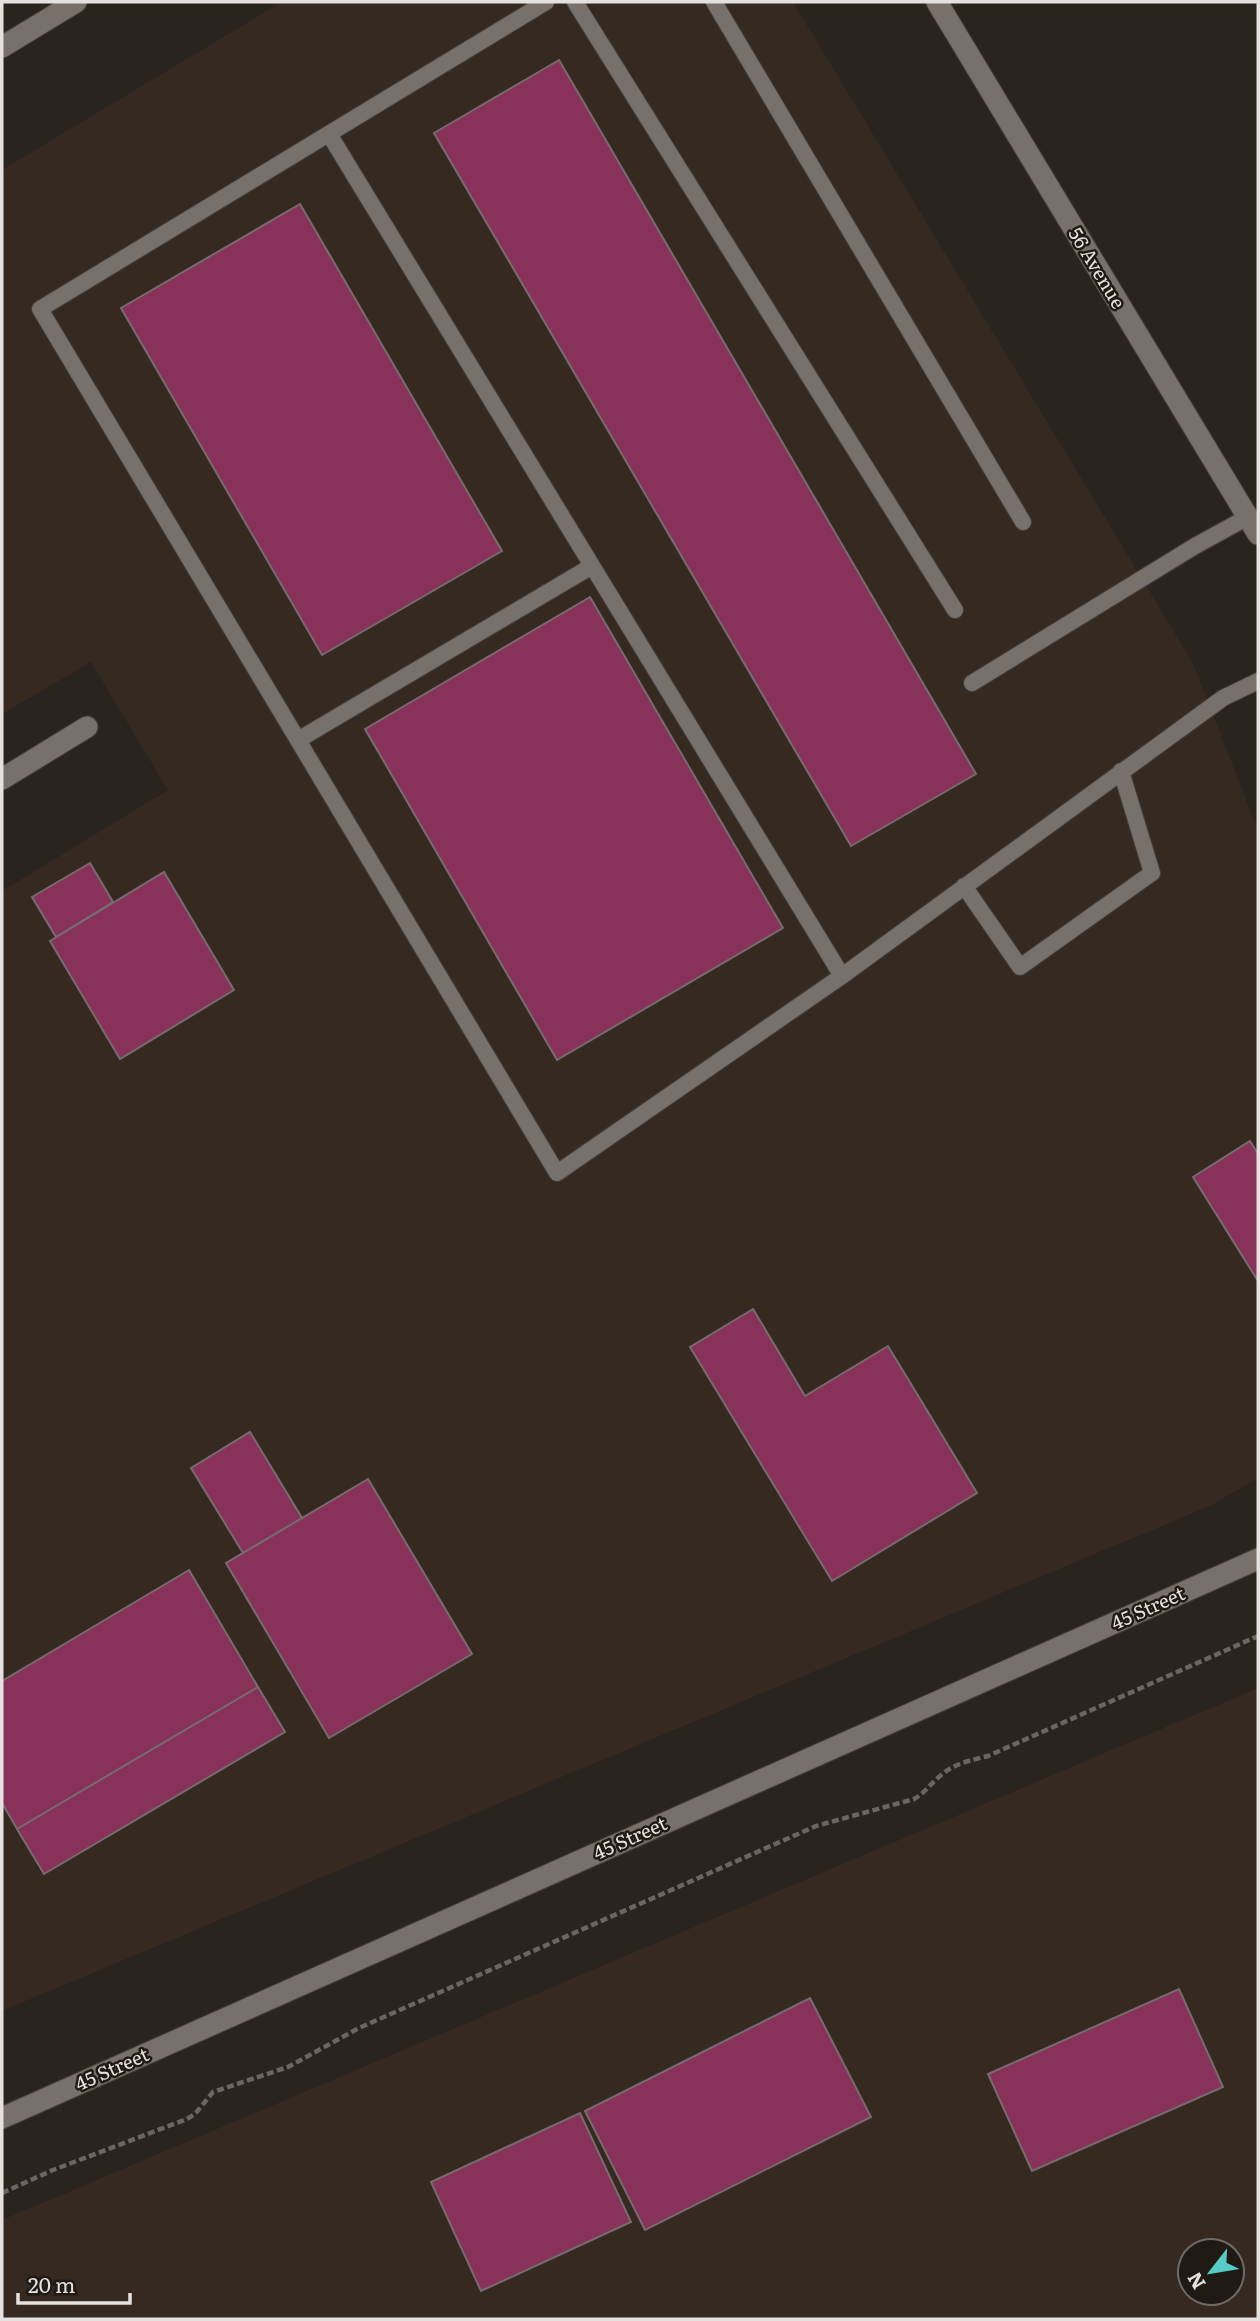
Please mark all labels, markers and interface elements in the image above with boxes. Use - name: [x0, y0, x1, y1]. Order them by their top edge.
- street label: 56 Avenue: [1063, 222, 1133, 314]
- street label: 45 Street: [1106, 1578, 1189, 1636]
- street label: 45 Street: [588, 1808, 671, 1866]
- street label: 45 Street: [70, 2039, 153, 2097]
- north arrow: [1176, 2237, 1246, 2307]
- scale bar: [18, 2262, 130, 2306]
- text: N: [1179, 2267, 1212, 2295]
- text: 20 m: [28, 2268, 75, 2299]

